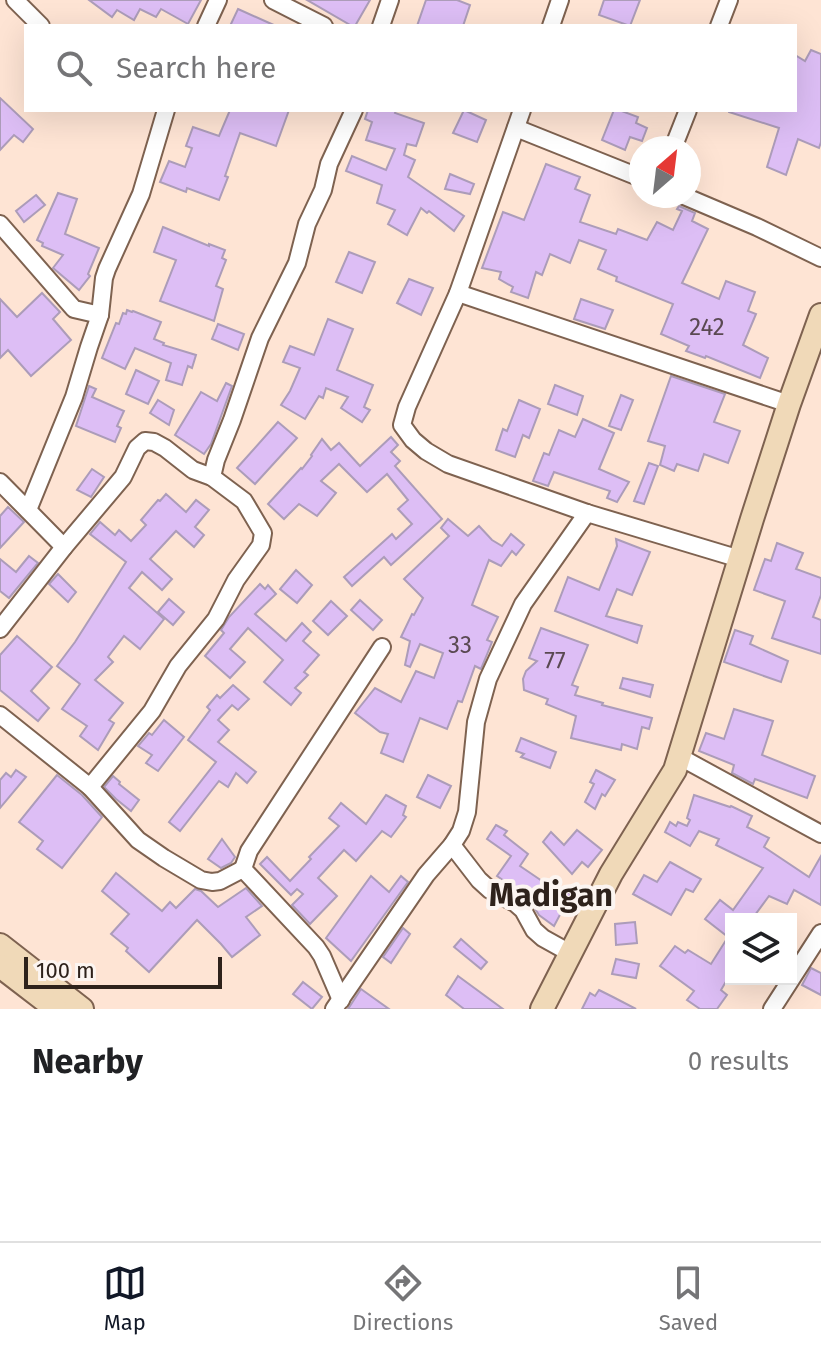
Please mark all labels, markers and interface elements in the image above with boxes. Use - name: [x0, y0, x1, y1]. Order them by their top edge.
- search box: [24, 24, 797, 112]
- icon: search: [52, 46, 96, 90]
- text: Search here: [116, 50, 276, 86]
- north arrow: [629, 136, 701, 208]
- house number: 242: [689, 313, 725, 341]
- house number: 33: [448, 631, 472, 659]
- house number: 77: [544, 647, 566, 675]
- district label: Madigan: [489, 876, 613, 914]
- map controls: [725, 913, 797, 985]
- button: layers: [725, 913, 797, 985]
- scale bar: [24, 953, 222, 989]
- text: 100 m: [36, 957, 95, 984]
- text: Nearby: [32, 1041, 143, 1082]
- text: 0 results: [688, 1046, 789, 1077]
- tab: Map: [103, 1261, 147, 1336]
- tab: Directions: [352, 1261, 453, 1336]
- tab: Saved: [659, 1261, 718, 1336]

